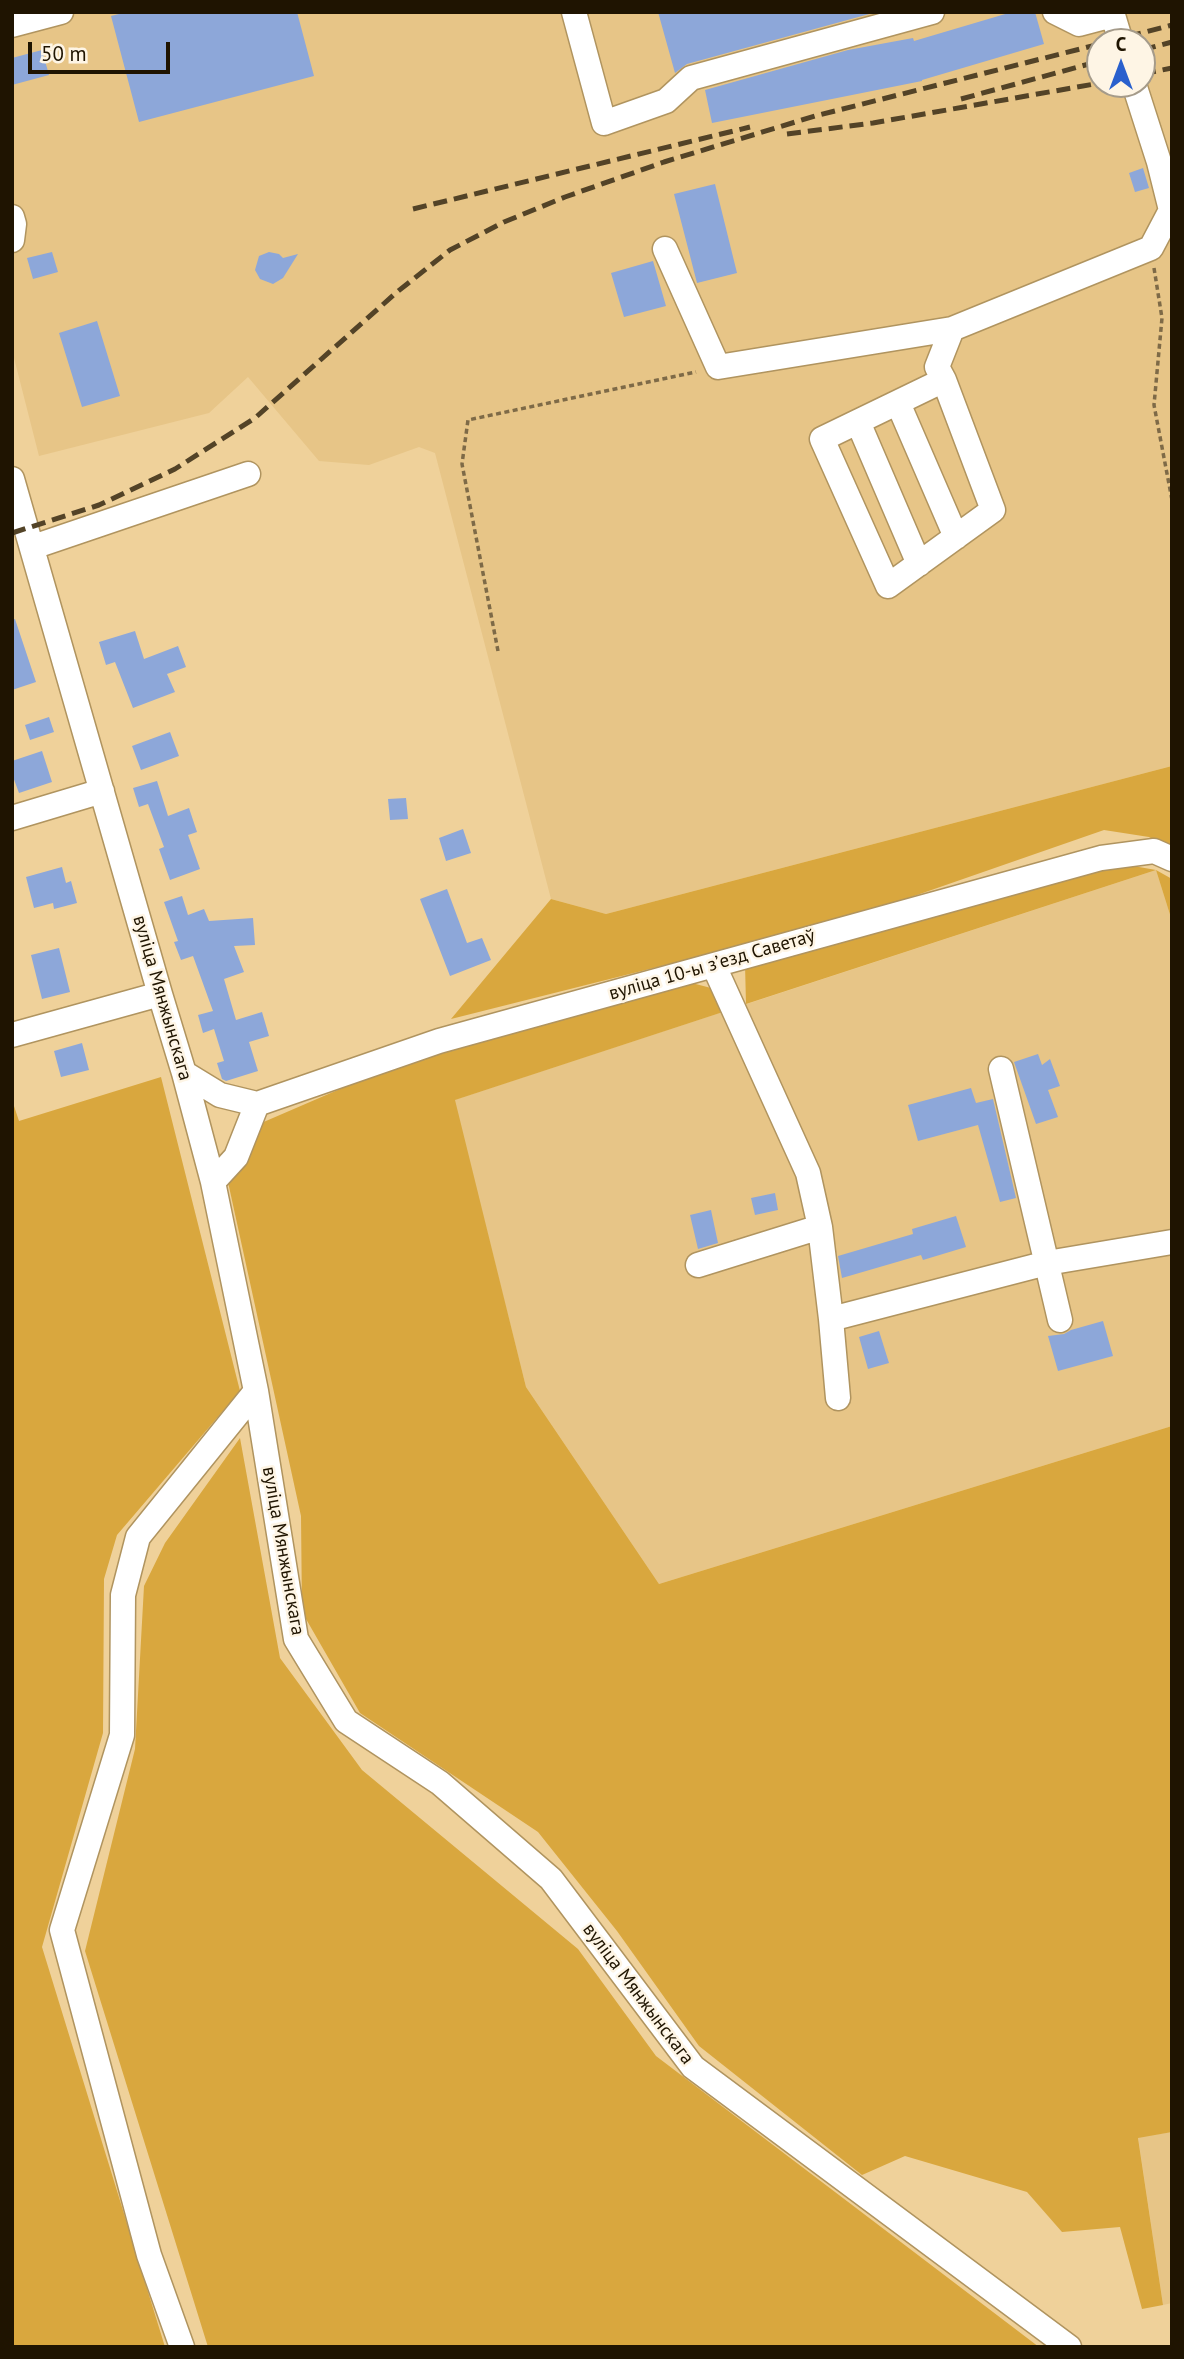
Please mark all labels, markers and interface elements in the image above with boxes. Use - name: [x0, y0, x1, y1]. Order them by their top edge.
- scale bar: [32, 28, 173, 72]
- north arrow: [1086, 28, 1156, 98]
- text: С: [1116, 32, 1126, 56]
- text: 50 m: [41, 40, 87, 67]
- street label: вуліца Мянжынскага: [128, 913, 196, 1083]
- street label: вуліца 10-ы зʼезд Саветаў: [606, 925, 818, 1005]
- street label: вуліца Мянжынскага: [257, 1465, 309, 1637]
- street label: вуліца Мянжынскага: [578, 1919, 698, 2069]

